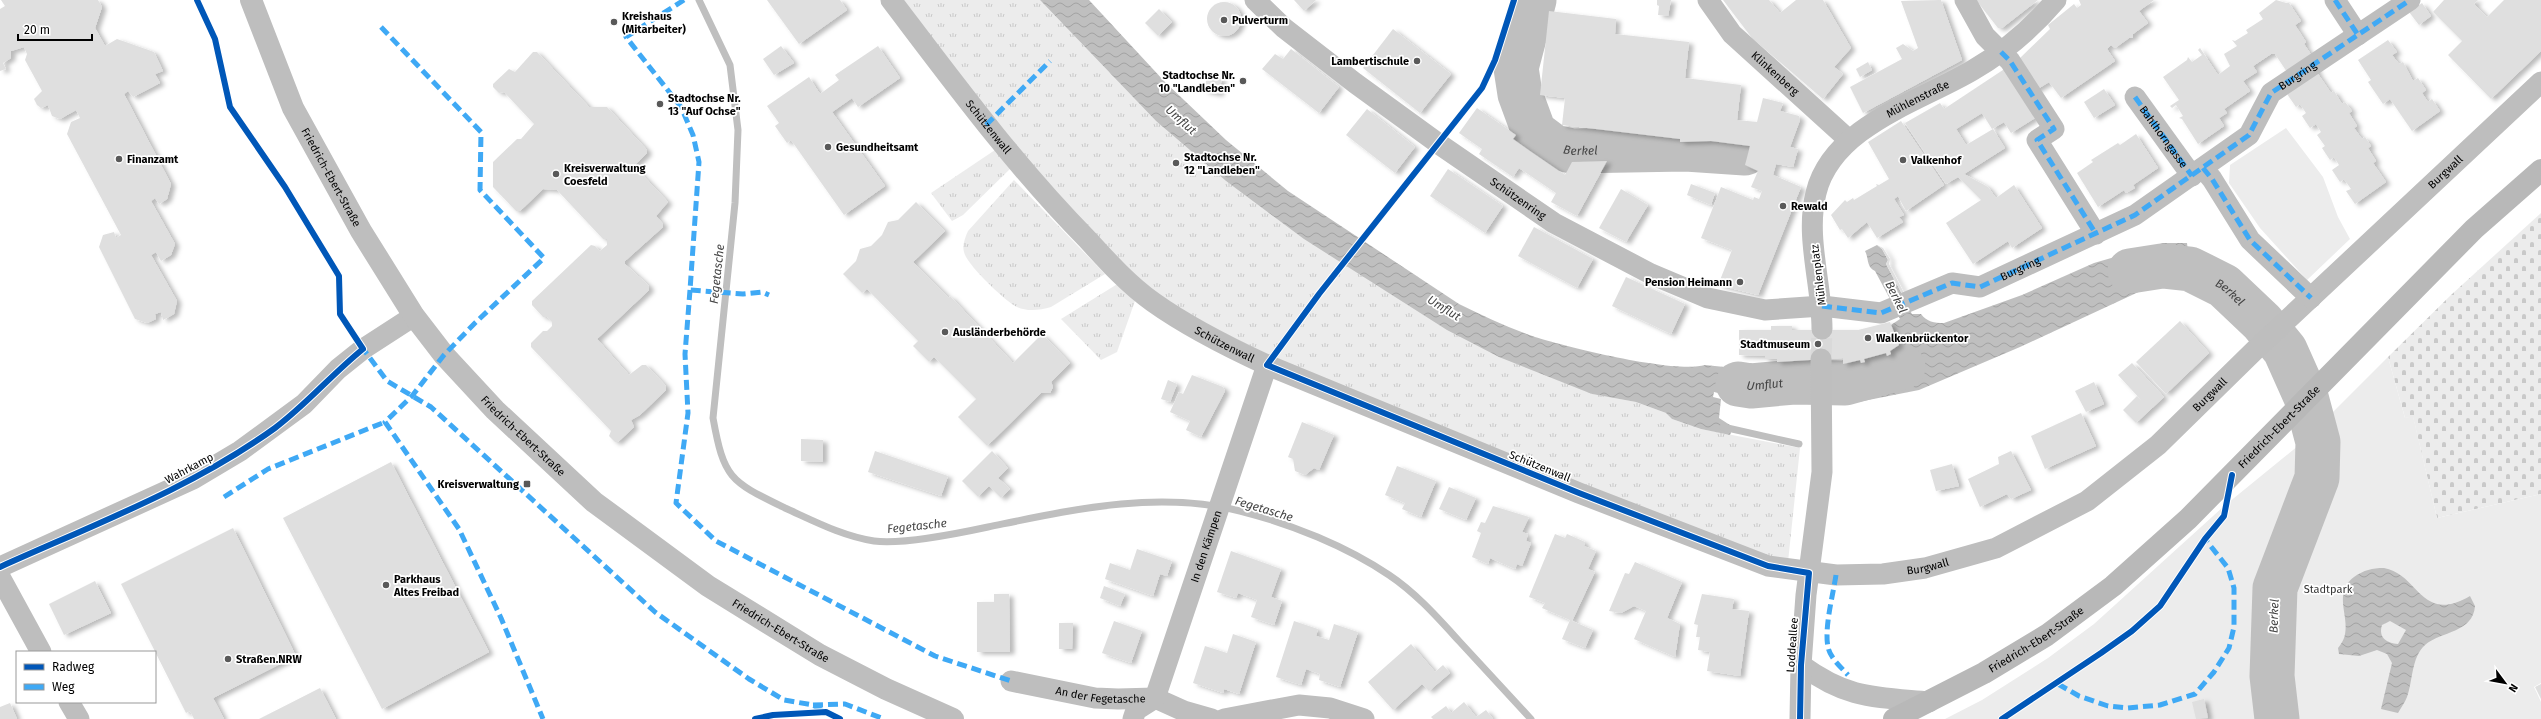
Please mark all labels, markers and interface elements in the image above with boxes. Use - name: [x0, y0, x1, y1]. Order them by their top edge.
- place label: Kreishaus (Mitarbeiter): [622, 10, 686, 36]
- place label: Pulverturm: [1232, 14, 1288, 27]
- marker: Pulverturm: [1219, 15, 1229, 25]
- scale bar: [18, 16, 92, 42]
- marker: Kreishaus (Mitarbeiter): [609, 17, 619, 27]
- text: 20 m: [24, 23, 50, 37]
- street label: Klinkenberg: [1748, 49, 1802, 99]
- place label: Lambertischule: [1331, 55, 1409, 68]
- marker: Lambertischule: [1412, 56, 1422, 66]
- street label: Burgring: [2276, 58, 2319, 93]
- place label: Stadtochse Nr. 10 "Landleben": [1159, 69, 1235, 95]
- marker: Stadtochse Nr. 10 "Landleben": [1238, 76, 1248, 86]
- street label: Mühlenstraße: [1884, 78, 1951, 121]
- place label: Stadtochse Nr. 13 "Auf Ochse": [668, 92, 741, 118]
- street label: Schützenwall: [963, 98, 1014, 157]
- marker: Stadtochse Nr. 13 "Auf Ochse": [655, 99, 665, 109]
- water label: Umflut: [1163, 103, 1200, 138]
- street label: Bahlhorngasse: [2136, 103, 2190, 171]
- street label: Friedrich-Ebert-Straße: [298, 126, 363, 229]
- place label: Gesundheitsamt: [836, 141, 919, 154]
- marker: Gesundheitsamt: [823, 142, 833, 152]
- water label: Berkel: [1562, 142, 1598, 158]
- place label: Stadtochse Nr. 12 "Landleben": [1184, 151, 1260, 177]
- place label: Finanzamt: [127, 153, 179, 166]
- street label: Burgwall: [2425, 153, 2466, 192]
- marker: Finanzamt: [114, 154, 124, 164]
- place label: Valkenhof: [1910, 154, 1962, 167]
- marker: Valkenhof: [1898, 155, 1908, 165]
- marker: Stadtochse Nr. 12 "Landleben": [1171, 158, 1181, 168]
- place label: Kreisverwaltung Coesfeld: [564, 162, 647, 188]
- marker: Kreisverwaltung Coesfeld: [551, 169, 561, 179]
- street label: Schützenring: [1487, 175, 1549, 223]
- place label: Rewald: [1791, 200, 1828, 213]
- marker: Rewald: [1778, 201, 1788, 211]
- water label: Fegetasche: [707, 243, 727, 305]
- street label: Mühlenplatz: [1808, 243, 1829, 306]
- street label: Burgring: [1998, 254, 2043, 284]
- place label: Pension Heimann: [1645, 276, 1732, 289]
- water label: Berkel: [2213, 276, 2247, 309]
- marker: Pension Heimann: [1735, 277, 1745, 287]
- water label: Berkel: [1882, 279, 1910, 315]
- water label: Umflut: [1425, 292, 1464, 324]
- street label: Schützenwall: [1192, 324, 1257, 365]
- place label: Ausländerbehörde: [952, 326, 1046, 339]
- marker: Ausländerbehörde: [940, 327, 950, 337]
- place label: Walkenbrückentor: [1876, 332, 1969, 345]
- marker: Walkenbrückentor: [1863, 333, 1873, 343]
- place label: Stadtmuseum: [1740, 338, 1810, 351]
- marker: Stadtmuseum: [1813, 339, 1823, 349]
- street label: Burgwall: [2190, 375, 2230, 414]
- water label: Umflut: [1746, 376, 1784, 393]
- street label: Friedrich-Ebert-Straße: [2236, 383, 2323, 471]
- street label: Friedrich-Ebert-Straße: [478, 393, 568, 479]
- street label: Schützenwall: [1507, 448, 1573, 485]
- street label: Wahrkamp: [163, 450, 216, 487]
- place label: Kreisverwaltung: [437, 478, 520, 491]
- marker: Kreisverwaltung: [522, 479, 532, 489]
- water label: Fegetasche: [1233, 494, 1295, 524]
- street label: In den Kämpen: [1188, 509, 1225, 584]
- water label: Fegetasche: [886, 516, 948, 536]
- street label: Burgwall: [1906, 556, 1950, 578]
- place label: Parkhaus Altes Freibad: [393, 573, 459, 599]
- marker: Parkhaus Altes Freibad: [381, 580, 391, 590]
- park label: Stadtpark: [2304, 583, 2353, 596]
- street label: Friedrich-Ebert-Straße: [730, 597, 831, 666]
- water label: Berkel: [2266, 599, 2282, 633]
- street label: Friedrich-Ebert-Straße: [1986, 604, 2086, 676]
- street label: Loddeallee: [1784, 617, 1801, 673]
- legend: [16, 651, 156, 703]
- place label: Straßen.NRW: [236, 653, 302, 666]
- marker: Straßen.NRW: [223, 654, 233, 664]
- text: Radweg: [52, 660, 95, 674]
- north arrow: [2485, 663, 2525, 703]
- text: Weg: [52, 680, 75, 694]
- text: N: [2506, 681, 2521, 695]
- street label: An der Fegetasche: [1054, 684, 1146, 706]

